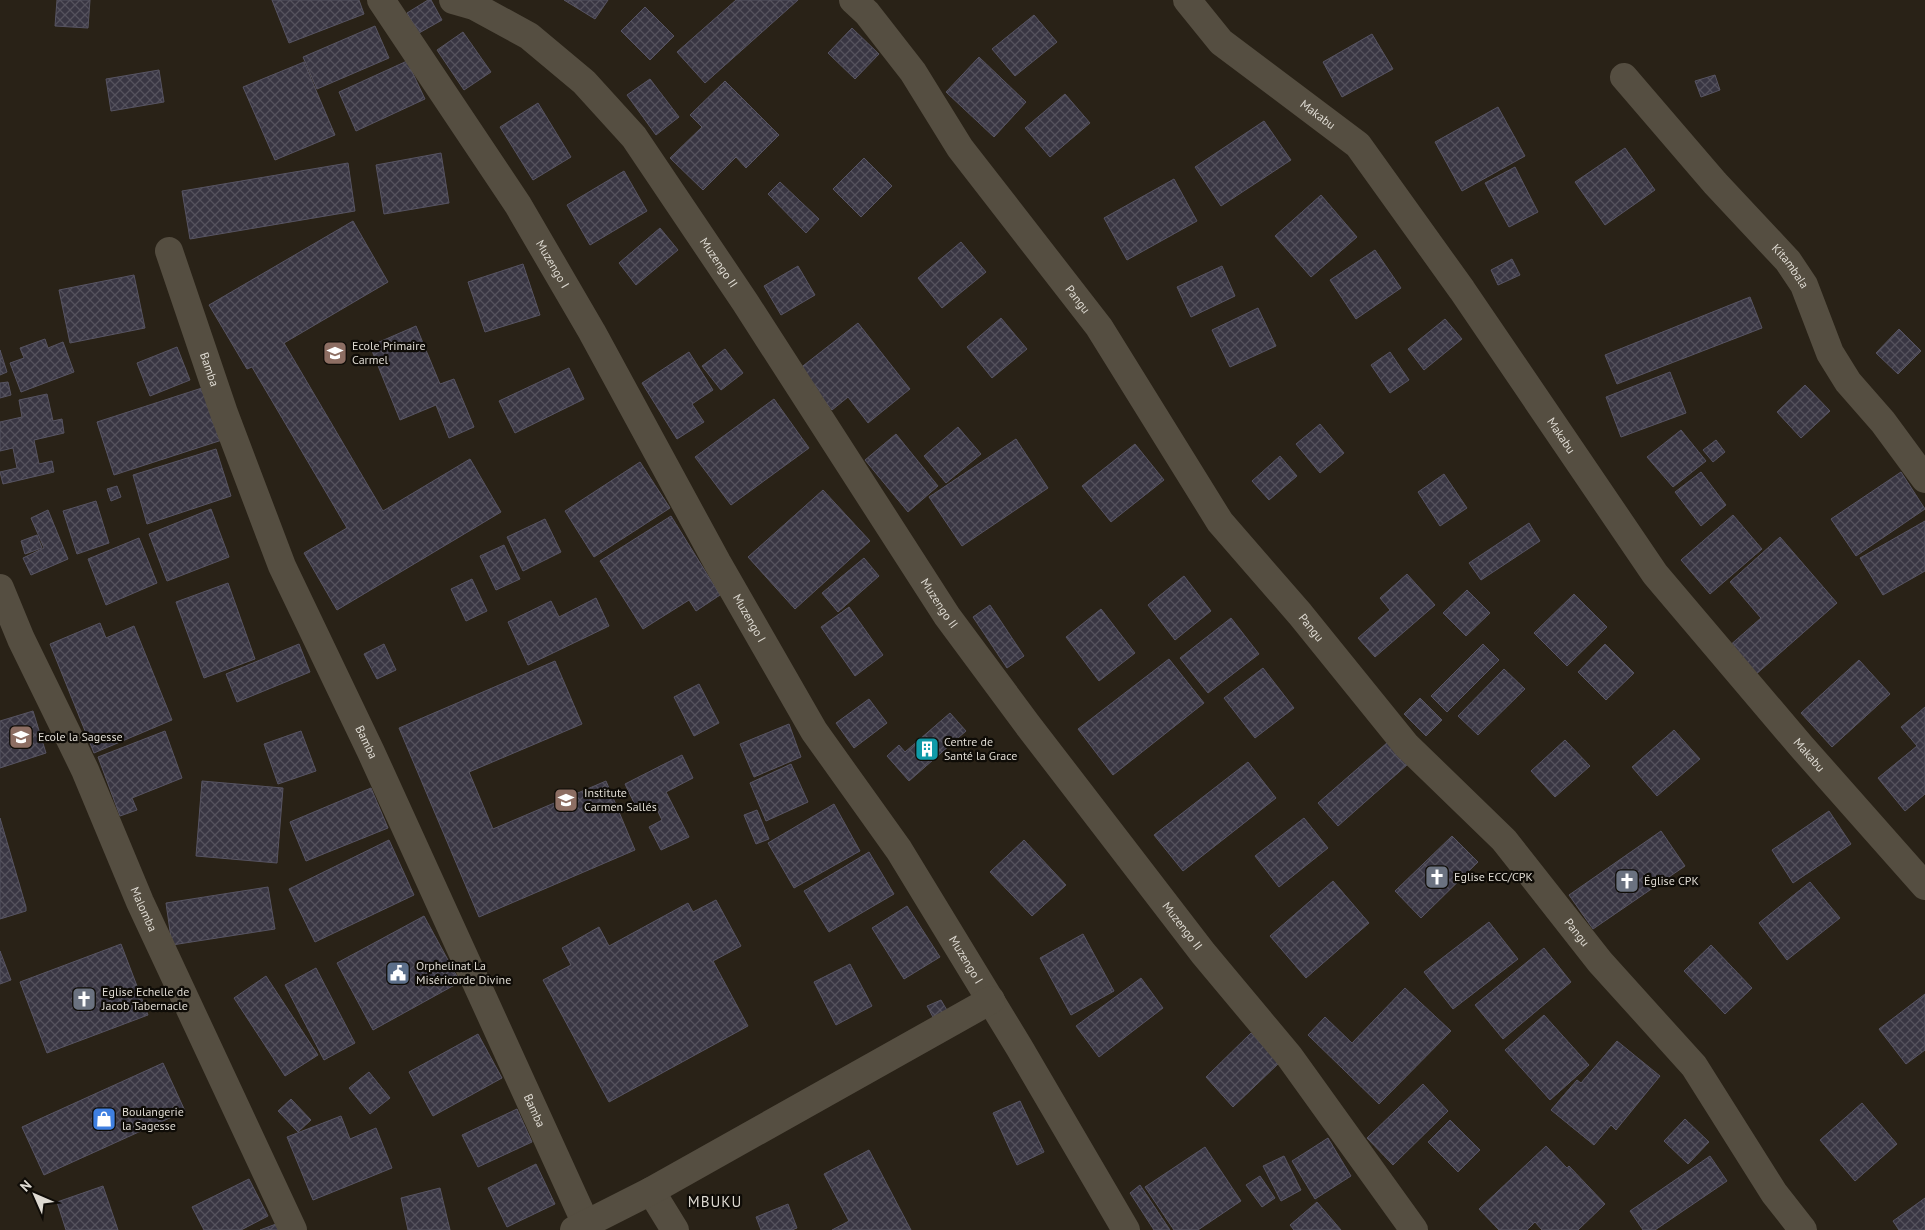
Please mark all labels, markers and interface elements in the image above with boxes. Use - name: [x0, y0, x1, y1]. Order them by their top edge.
- street label: Makabu: [1297, 96, 1339, 132]
- street label: Muzengo II: [697, 235, 741, 290]
- street label: Muzengo I: [533, 237, 573, 291]
- street label: Kitambala: [1769, 240, 1812, 291]
- street label: Pangu: [1062, 282, 1094, 316]
- place label: Ecole Primaire Carmel: [352, 338, 425, 367]
- school or university icon: Ecole Primaire Carmel: [322, 340, 348, 366]
- street label: Bamba: [197, 350, 222, 388]
- street label: Makabu: [1544, 415, 1579, 456]
- street label: Muzengo II: [918, 575, 962, 631]
- street label: Muzengo I: [730, 591, 769, 645]
- street label: Pangu: [1296, 610, 1327, 644]
- street label: Bamba: [352, 723, 381, 761]
- school or university icon: Ecole la Sagesse: [8, 724, 34, 750]
- place label: Ecole la Sagesse: [38, 729, 123, 744]
- place label: Centre de Santé la Grace: [944, 734, 1017, 763]
- street label: Makabu: [1791, 735, 1828, 775]
- building icon: Centre de Santé la Grace: [914, 736, 940, 762]
- place label: Institute Carmen Sallés: [584, 785, 657, 814]
- school or university icon: Institute Carmen Sallés: [553, 787, 579, 813]
- church icon: Eglise ECC/CPK: [1424, 864, 1450, 890]
- church icon: Église CPK: [1614, 868, 1640, 894]
- place label: Eglise ECC/CPK: [1454, 869, 1533, 884]
- place label: Église CPK: [1644, 873, 1699, 888]
- street label: Malomba: [127, 884, 161, 934]
- street label: Muzengo II: [1159, 899, 1206, 953]
- street label: Pangu: [1561, 915, 1593, 949]
- street label: Muzengo I: [946, 933, 987, 986]
- place label: Orphelinat La Miséricorde Divine: [416, 958, 511, 987]
- public building icon: Orphelinat La Miséricorde Divine: [385, 960, 411, 986]
- place label: Eglise Echelle de Jacob Tabernacle: [101, 984, 189, 1013]
- church icon: Eglise Echelle de Jacob Tabernacle: [71, 986, 97, 1012]
- street label: Bamba: [521, 1091, 549, 1130]
- place label: Boulangerie la Sagesse: [122, 1104, 184, 1133]
- shop icon: Boulangerie la Sagesse: [91, 1106, 117, 1132]
- north arrow: [10, 1170, 60, 1220]
- text: N: [16, 1176, 35, 1195]
- district label: MBUKU: [688, 1192, 742, 1211]

